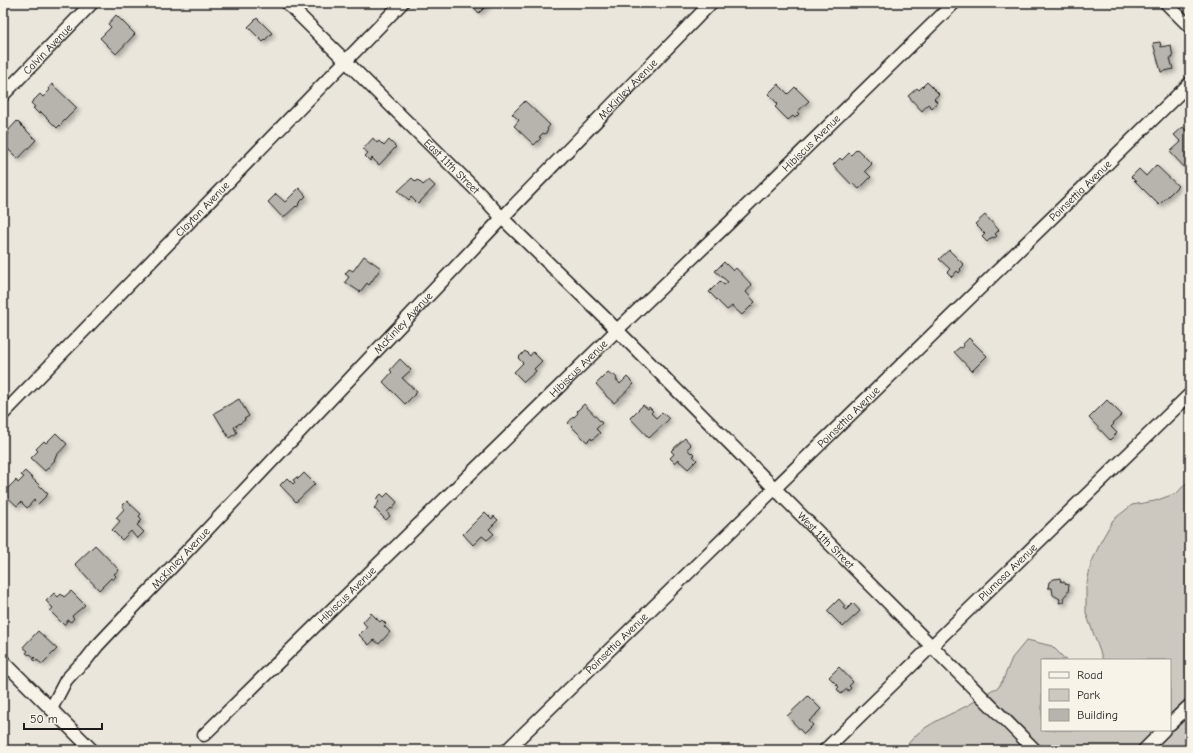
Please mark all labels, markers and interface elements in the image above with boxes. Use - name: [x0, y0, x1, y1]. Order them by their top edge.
- street label: Calvin Avenue: [20, 21, 75, 77]
- street label: McKinley Avenue: [595, 56, 660, 122]
- street label: Hibiscus Avenue: [779, 111, 843, 174]
- street label: East 11th Street: [421, 136, 483, 197]
- street label: Poinsettia Avenue: [1046, 157, 1114, 224]
- street label: Clayton Avenue: [173, 178, 232, 239]
- street label: McKinley Avenue: [371, 289, 435, 356]
- street label: Hibiscus Avenue: [546, 336, 610, 399]
- street label: Poinsettia Avenue: [814, 383, 882, 450]
- street label: West 11th Street: [795, 509, 858, 572]
- street label: McKinley Avenue: [148, 524, 213, 591]
- street label: Plumosa Avenue: [976, 540, 1040, 603]
- street label: Hibiscus Avenue: [315, 563, 379, 626]
- street label: Poinsettia Avenue: [583, 609, 651, 676]
- legend: [1041, 659, 1171, 731]
- text: Road: [1077, 668, 1103, 682]
- text: Park: [1077, 688, 1100, 702]
- scale bar: [24, 705, 102, 731]
- text: Building: [1077, 708, 1118, 722]
- text: 50 m: [30, 712, 58, 726]

